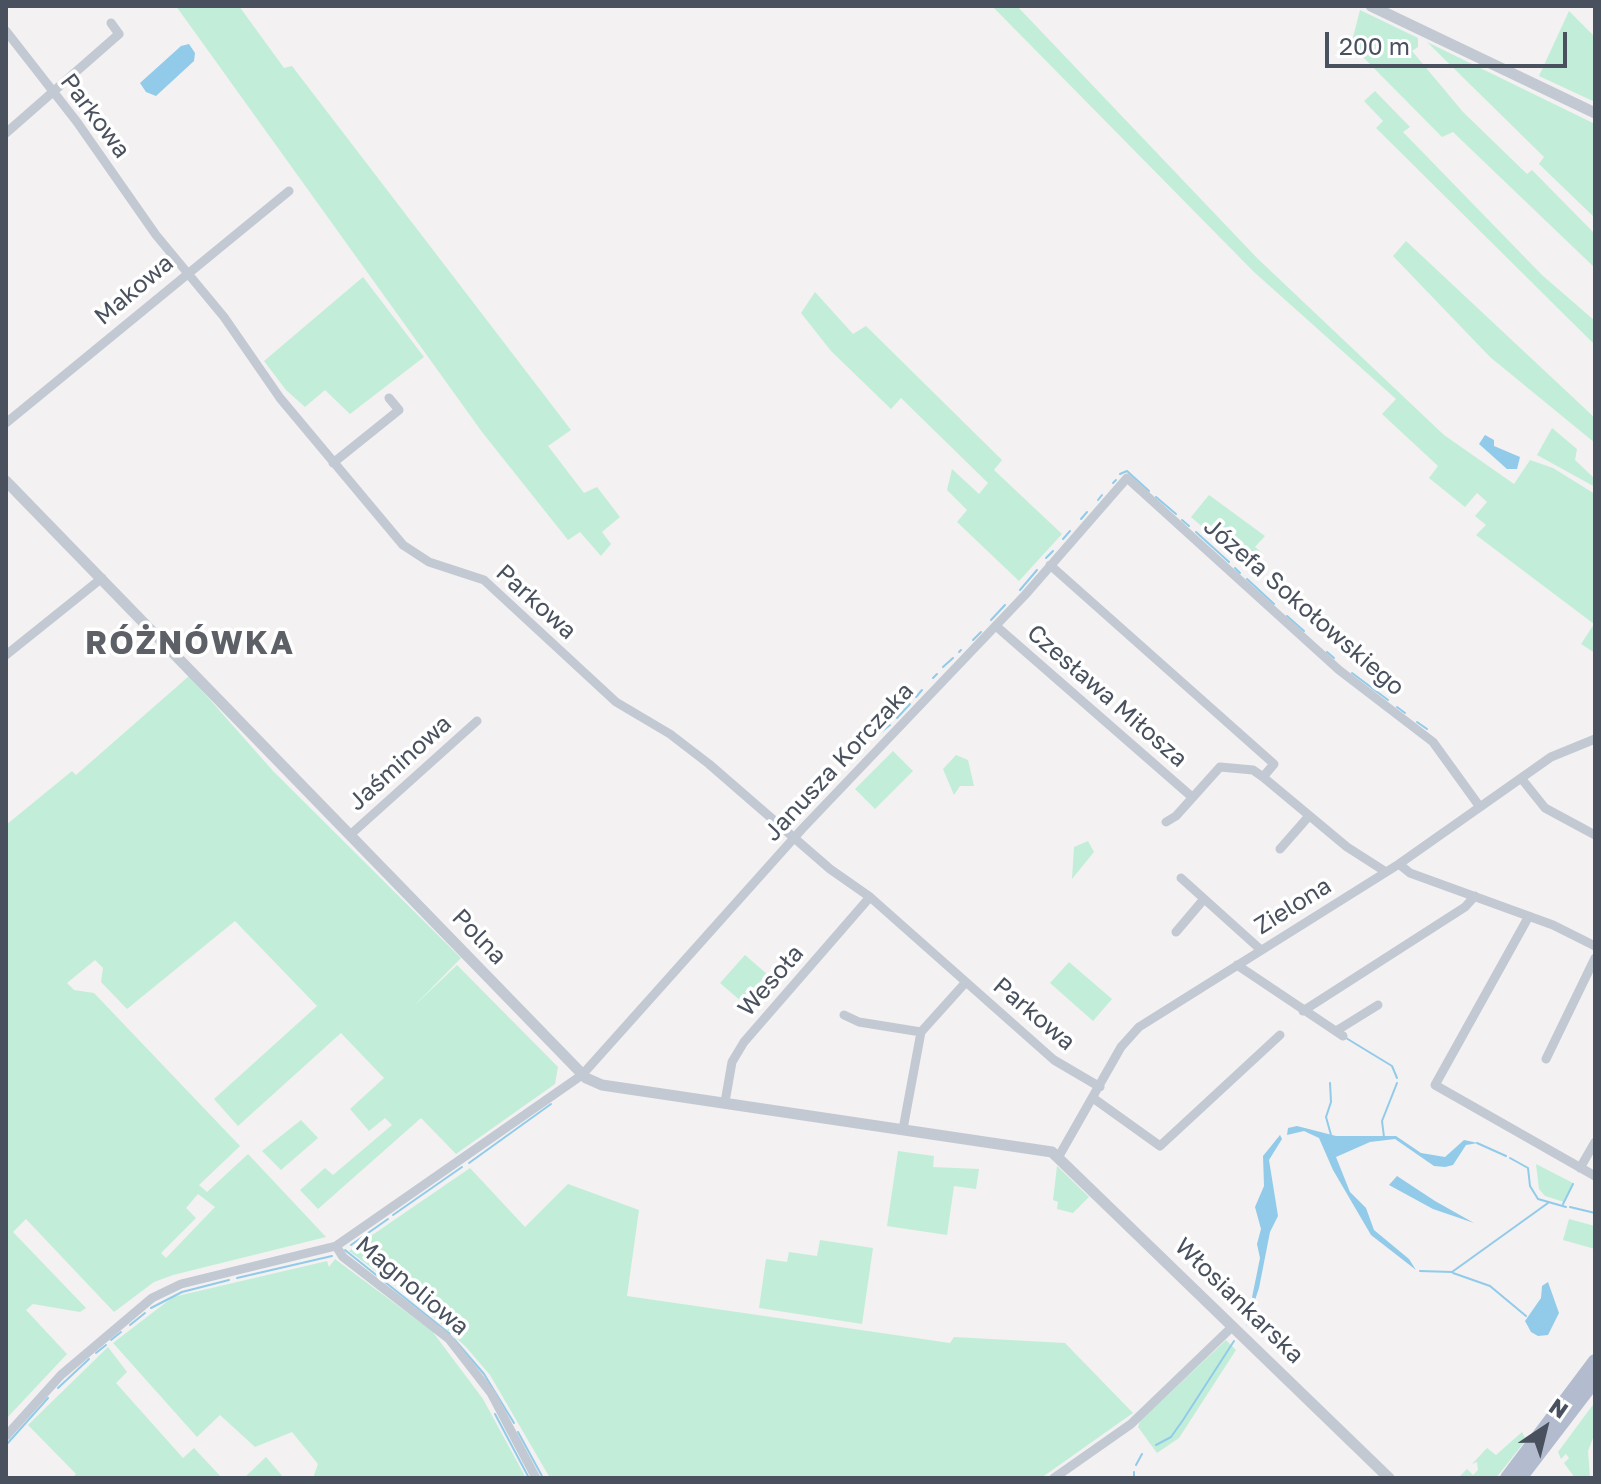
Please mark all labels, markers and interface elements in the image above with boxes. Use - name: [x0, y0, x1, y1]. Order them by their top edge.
- scale bar: [1329, 16, 1571, 66]
- text: 200 m: [1339, 31, 1410, 60]
- street label: Parkowa: [54, 68, 136, 164]
- street label: Makowa: [89, 249, 179, 331]
- street label: Józefa Sokołowskiego: [1198, 512, 1410, 702]
- street label: Parkowa: [490, 558, 582, 646]
- street label: Czesława Miłosza: [1021, 619, 1193, 773]
- district label: RÓŻNÓWKA: [85, 625, 295, 663]
- street label: Janusza Korczaka: [758, 677, 920, 847]
- street label: Jaśminowa: [343, 709, 457, 817]
- street label: Zielona: [1249, 871, 1337, 941]
- street label: Polna: [446, 903, 512, 971]
- street label: Wesoła: [732, 939, 810, 1023]
- street label: Parkowa: [987, 971, 1081, 1057]
- street label: Magnoliowa: [350, 1230, 474, 1342]
- street label: Włosiankarska: [1169, 1232, 1309, 1370]
- north arrow: [1505, 1388, 1585, 1468]
- text: N: [1544, 1392, 1574, 1424]

